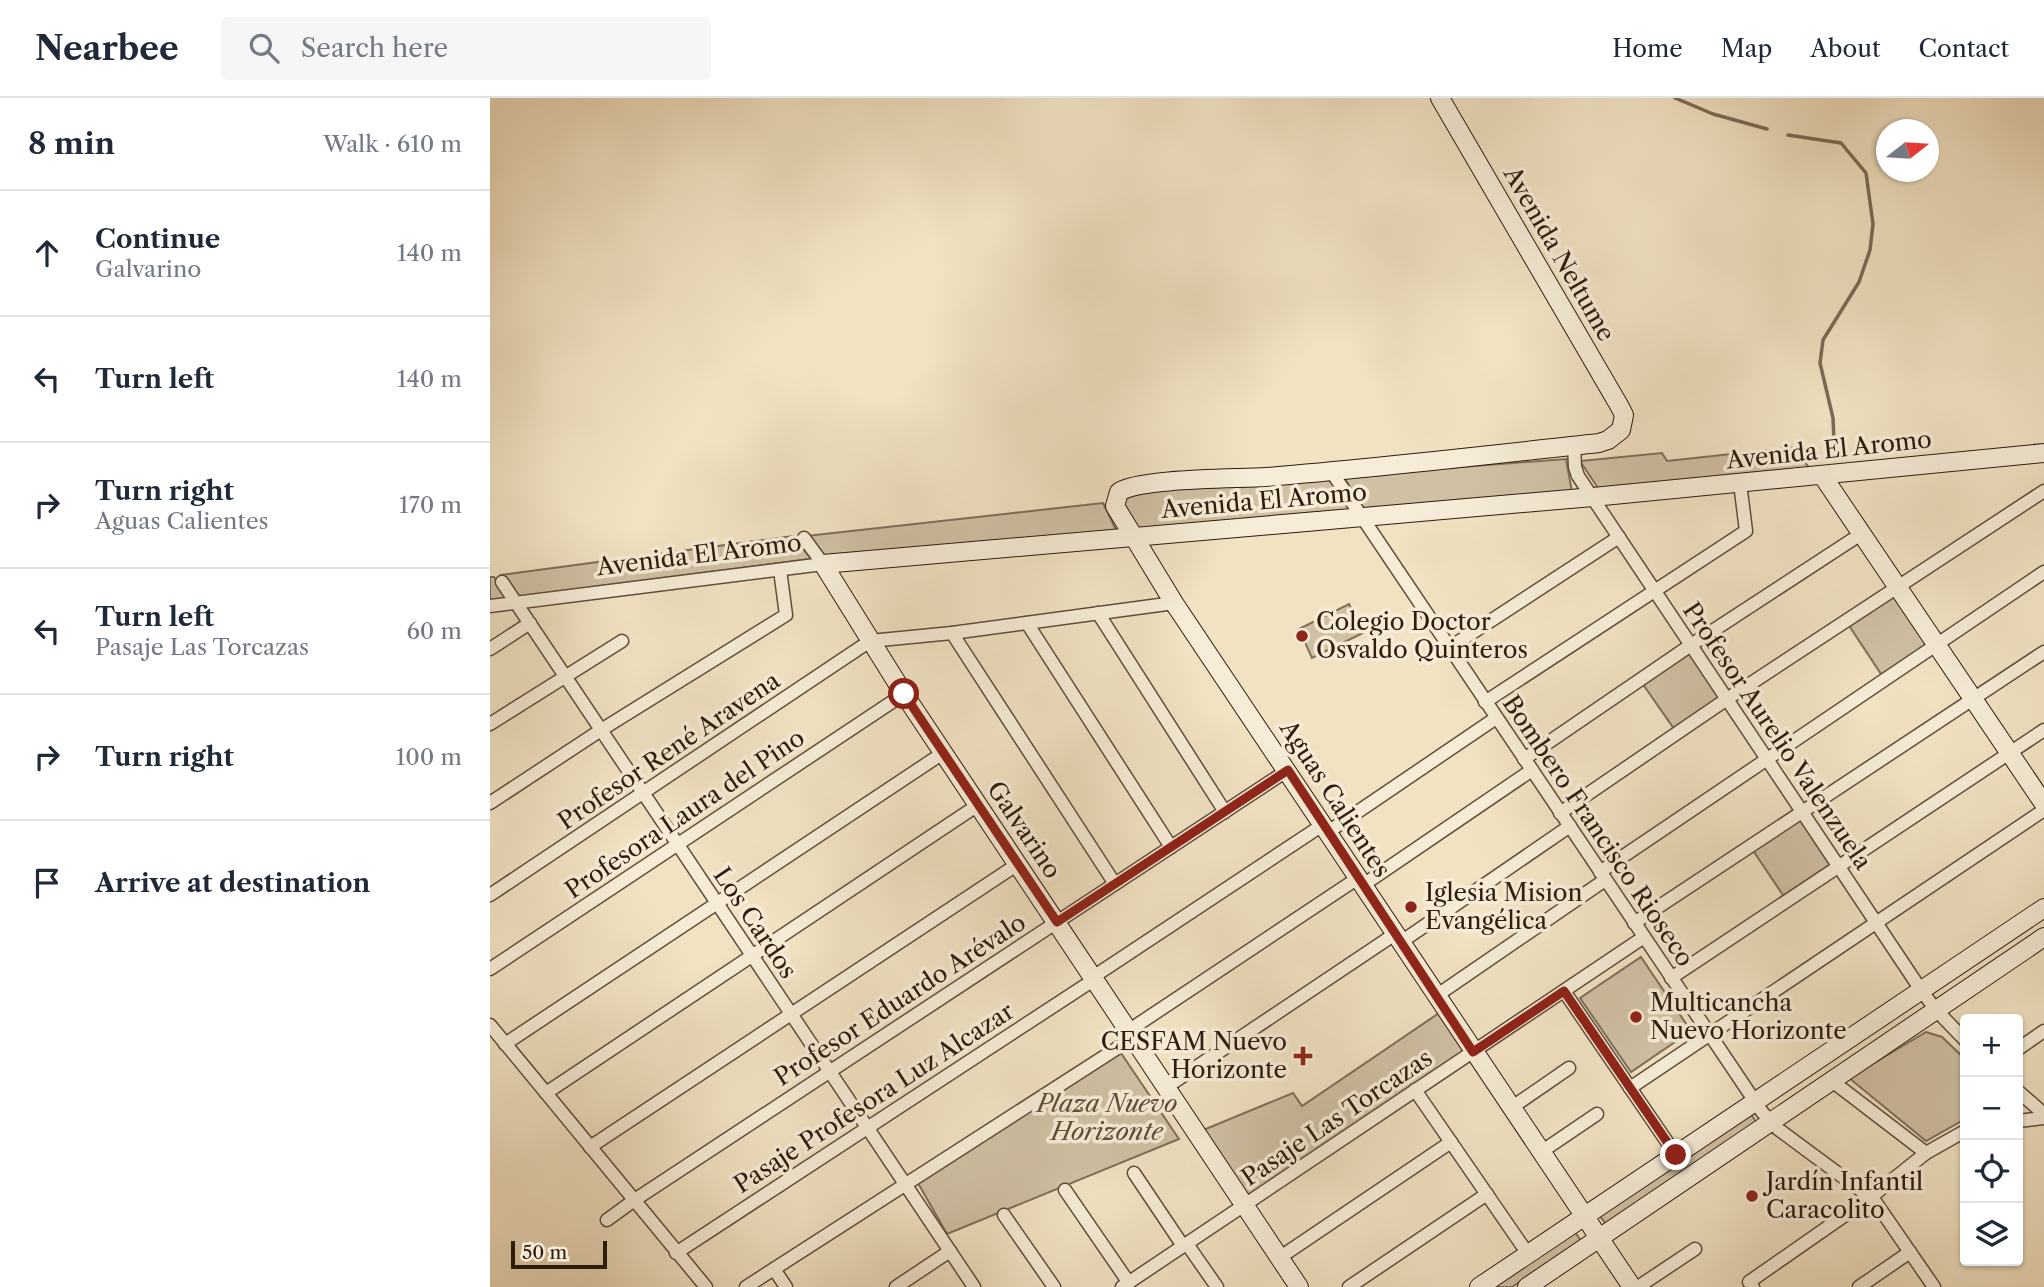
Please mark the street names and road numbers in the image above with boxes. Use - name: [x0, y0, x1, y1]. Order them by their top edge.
- street label: Avenida Neltume: [1497, 160, 1621, 346]
- street label: Avenida El Aromo: [1724, 424, 1933, 475]
- street label: Avenida El Aromo: [1159, 477, 1368, 524]
- street label: Avenida El Aromo: [594, 528, 803, 582]
- street label: Profesor Aurelio Valenzuela: [1677, 597, 1878, 875]
- street label: Profesor René Aravena: [552, 665, 785, 836]
- street label: Bombero Francisco Rioseco: [1497, 690, 1700, 972]
- street label: Aguas Calientes: [1273, 714, 1397, 883]
- street label: Profesora Laura del Pino: [560, 723, 810, 905]
- street label: Galvarino: [981, 776, 1067, 884]
- street label: Los Cardos: [708, 862, 803, 984]
- street label: Profesor Eduardo Arévalo: [769, 907, 1031, 1092]
- street label: Pasaje Profesora Luz Alcazar: [729, 996, 1019, 1199]
- street label: Pasaje Las Torcazas: [1236, 1043, 1437, 1192]

